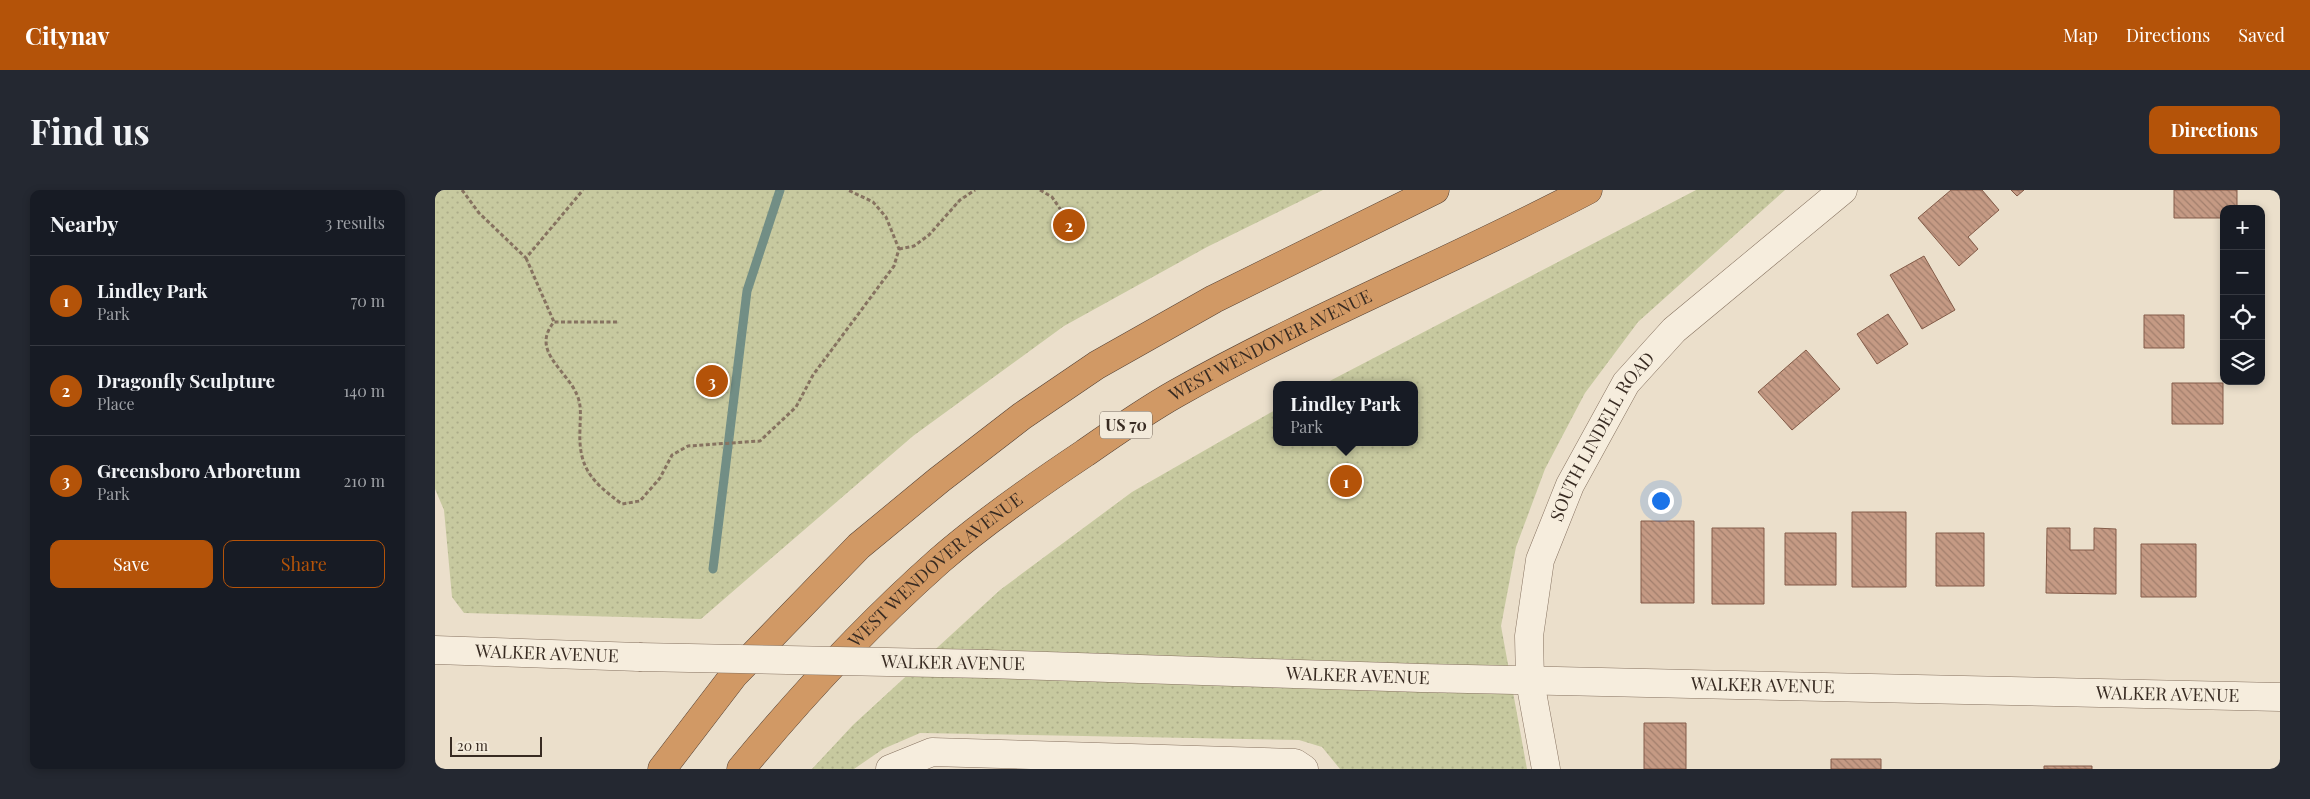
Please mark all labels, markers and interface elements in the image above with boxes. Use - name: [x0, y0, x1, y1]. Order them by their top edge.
- text: Citynav: [25, 19, 110, 51]
- text: Map: [2063, 23, 2098, 47]
- text: Directions: [2126, 23, 2210, 47]
- text: Saved: [2238, 23, 2285, 47]
- button: Directions: [2149, 106, 2280, 154]
- text: Find us: [30, 107, 150, 154]
- map controls: [2220, 205, 2265, 385]
- button: +: [2220, 205, 2265, 250]
- pin: 2: [1053, 206, 1085, 244]
- text: Nearby: [50, 209, 119, 237]
- text: 3 results: [325, 212, 385, 233]
- button: −: [2220, 250, 2265, 295]
- text: Lindley Park: [97, 277, 208, 303]
- street label: WEST WENDOVER AVENUE: [1164, 283, 1375, 407]
- text: 1: [63, 290, 69, 311]
- text: 70 m: [351, 290, 385, 311]
- button: locate: [2220, 295, 2265, 340]
- text: Park: [97, 303, 130, 324]
- button: layers: [2220, 340, 2265, 385]
- street label: SOUTH LINDELL ROAD: [1544, 346, 1659, 524]
- pin: 3: [696, 362, 728, 400]
- text: Dragonfly Sculpture: [97, 367, 275, 393]
- text: 2: [62, 380, 70, 401]
- text: 140 m: [343, 380, 385, 401]
- popup: [1273, 381, 1418, 446]
- text: Lindley Park: [1290, 390, 1401, 416]
- text: Place: [97, 393, 135, 414]
- road number: US 70: [1100, 412, 1152, 438]
- text: Park: [1290, 416, 1323, 437]
- text: Greensboro Arboretum: [97, 457, 301, 483]
- pin: 1: [1330, 462, 1362, 500]
- text: 3: [62, 470, 70, 491]
- text: 210 m: [344, 470, 385, 491]
- text: Park: [97, 483, 130, 504]
- street label: WEST WENDOVER AVENUE: [842, 487, 1027, 653]
- your location: [1648, 488, 1674, 514]
- button: Save: [50, 540, 213, 588]
- button: Share: [223, 540, 385, 588]
- street label: WALKER AVENUE: [474, 638, 619, 667]
- street label: WALKER AVENUE: [880, 649, 1025, 675]
- street label: WALKER AVENUE: [1285, 661, 1430, 689]
- street label: WALKER AVENUE: [1690, 671, 1835, 698]
- street label: WALKER AVENUE: [2095, 680, 2240, 707]
- scale bar: [450, 734, 543, 757]
- text: 20 m: [457, 736, 488, 755]

